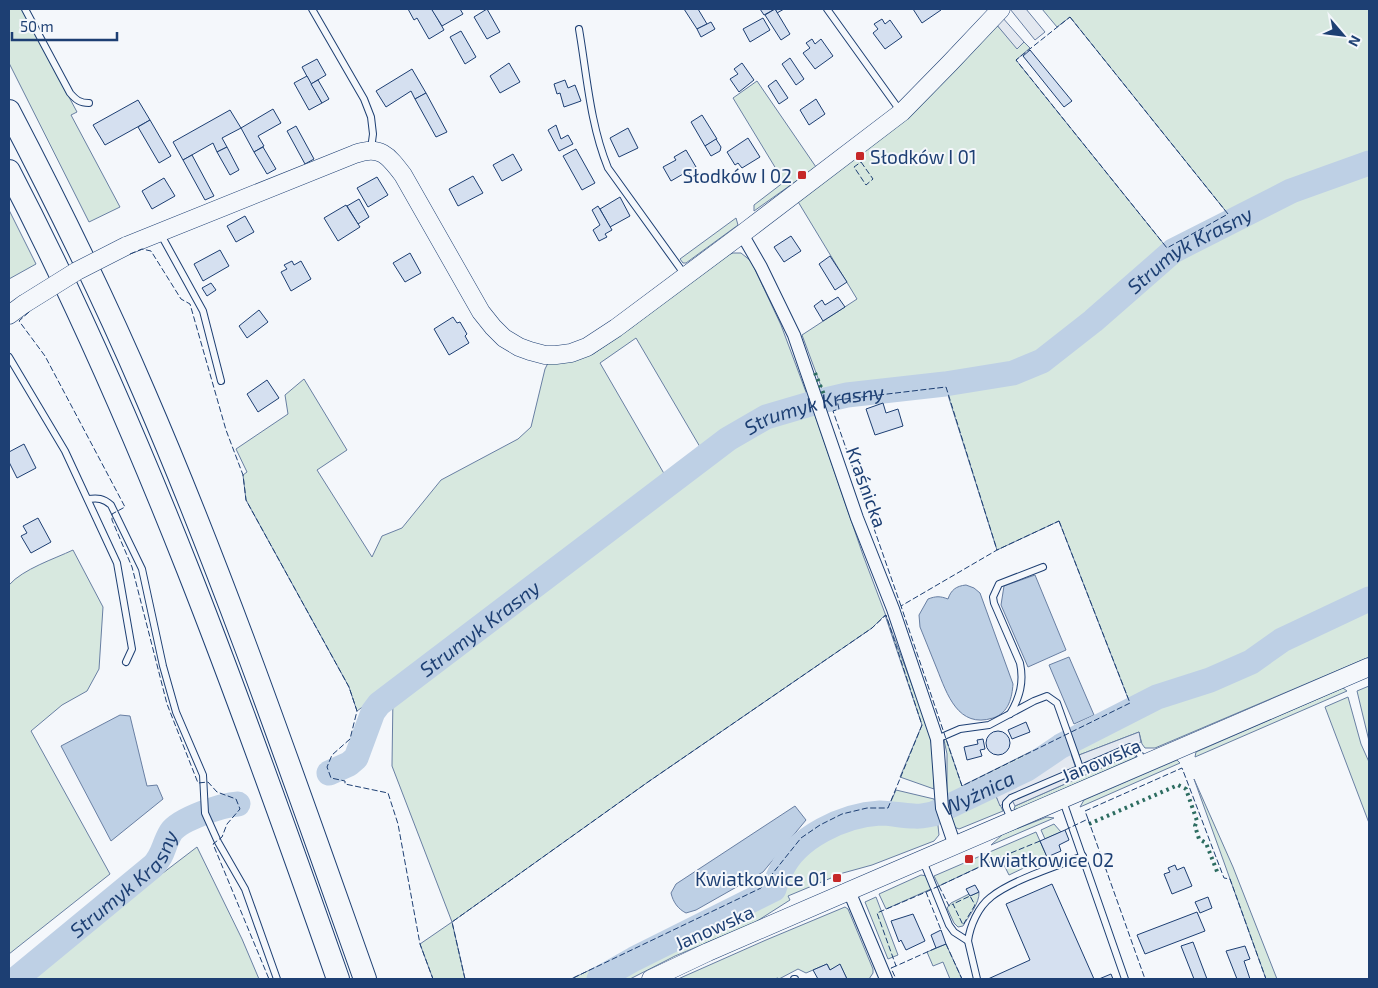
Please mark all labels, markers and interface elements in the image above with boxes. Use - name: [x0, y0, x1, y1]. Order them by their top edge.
- scale bar: [12, 10, 118, 42]
- north arrow: [1318, 10, 1368, 60]
- text: 50 m: [20, 17, 54, 35]
- text: N: [1345, 33, 1365, 50]
- place label: Słodków I 01: [870, 145, 976, 168]
- marker: Słodków I 01: [854, 150, 866, 162]
- place label: Słodków I 02: [682, 164, 792, 187]
- marker: Słodków I 02: [796, 169, 808, 181]
- water label: Strumyk Krasny: [1122, 201, 1257, 298]
- water label: Strumyk Krasny: [740, 379, 885, 439]
- street label: Kraśnicka: [842, 444, 892, 530]
- water label: Strumyk Krasny: [414, 574, 545, 681]
- street label: Janowska: [1058, 733, 1144, 787]
- water label: Wyżnica: [938, 765, 1018, 820]
- water label: Strumyk Krasny: [64, 826, 183, 942]
- place label: Kwiatkowice 02: [979, 848, 1114, 871]
- marker: Kwiatkowice 02: [963, 853, 975, 865]
- place label: Kwiatkowice 01: [695, 867, 827, 890]
- marker: Kwiatkowice 01: [831, 872, 843, 884]
- street label: Janowska: [671, 899, 757, 955]

